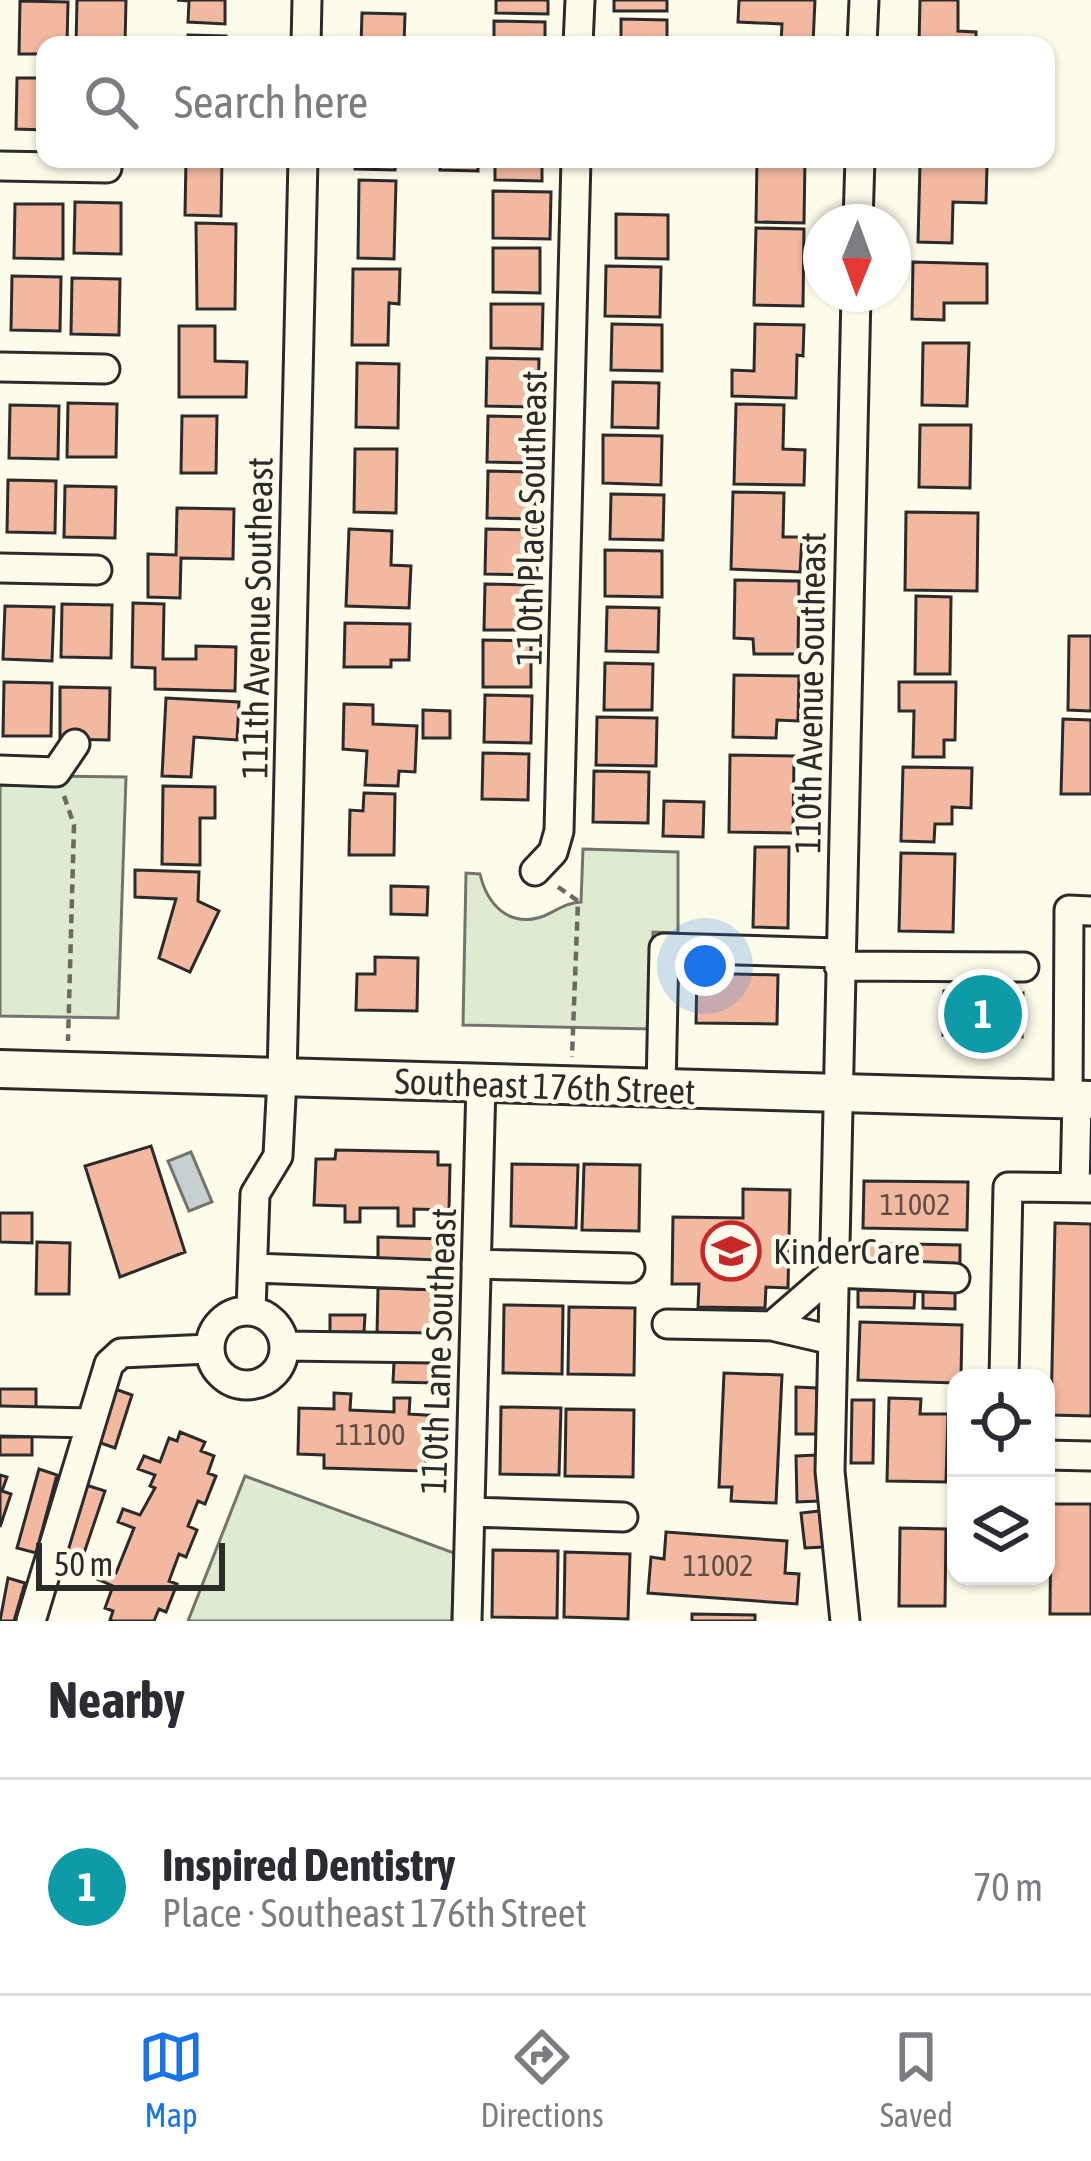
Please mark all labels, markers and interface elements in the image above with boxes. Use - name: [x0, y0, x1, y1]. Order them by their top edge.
- search box: [36, 36, 1055, 168]
- icon: search: [78, 69, 144, 135]
- text: Search here: [174, 76, 368, 128]
- north arrow: [803, 204, 911, 312]
- street label: 110th Place Southeast: [507, 370, 555, 666]
- street label: 111th Avenue Southeast: [233, 457, 281, 779]
- street label: 110th Avenue Southeast: [786, 532, 834, 854]
- your location: [675, 936, 735, 996]
- pin: 1: [944, 969, 1022, 1059]
- street label: Southeast 176th Street: [394, 1060, 696, 1112]
- house number: 11002: [880, 1187, 950, 1221]
- street label: 110th Lane Southeast: [412, 1207, 464, 1495]
- school or university icon: KinderCare: [700, 1220, 762, 1282]
- place label: KinderCare: [773, 1230, 920, 1272]
- map controls: [947, 1369, 1055, 1585]
- button: locate: [947, 1369, 1055, 1477]
- house number: 11100: [335, 1417, 405, 1451]
- button: layers: [947, 1477, 1055, 1585]
- scale bar: [36, 1537, 225, 1590]
- text: 50 m: [54, 1545, 113, 1583]
- house number: 11002: [683, 1548, 753, 1582]
- text: Nearby: [48, 1670, 185, 1729]
- text: Inspired Dentistry: [162, 1839, 455, 1891]
- text: 1: [78, 1865, 96, 1909]
- text: 70 m: [973, 1865, 1043, 1909]
- text: Place · Southeast 176th Street: [162, 1891, 587, 1935]
- tab: Map: [138, 2024, 204, 2134]
- tab: Directions: [480, 2024, 604, 2134]
- tab: Saved: [880, 2024, 953, 2134]

